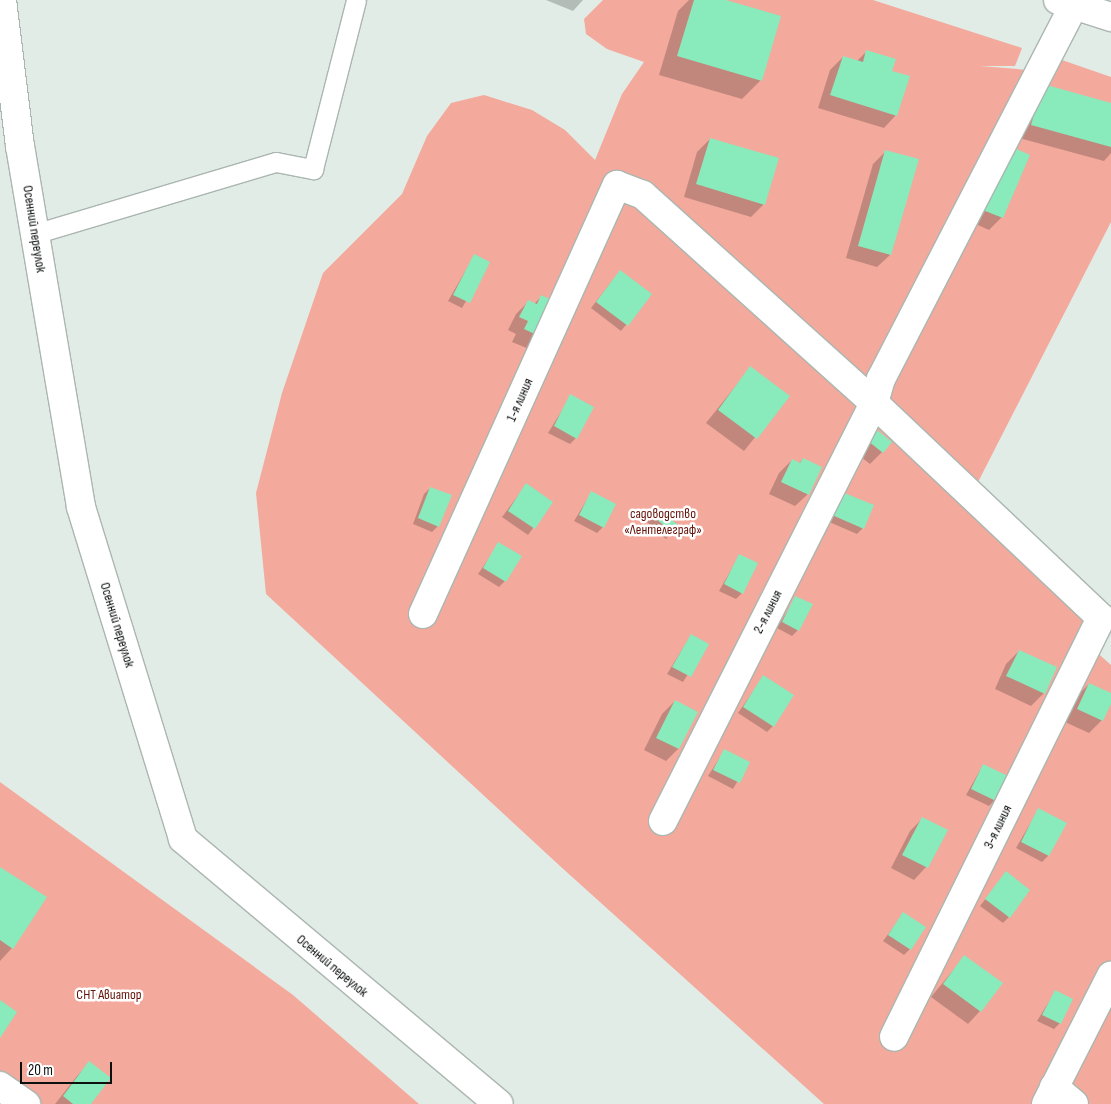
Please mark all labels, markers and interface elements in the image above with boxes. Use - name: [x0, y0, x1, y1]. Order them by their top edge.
- street label: Осенний переулок: [19, 184, 49, 274]
- street label: 1-я линия: [503, 376, 537, 424]
- park label: садоводство «Лентелеграф»: [624, 506, 702, 538]
- street label: Осенний переулок: [96, 580, 138, 670]
- street label: 2-я линия: [750, 587, 786, 637]
- street label: 3-я линия: [980, 802, 1016, 852]
- street label: Осенний переулок: [293, 931, 371, 1001]
- park label: СНТ Авиатор: [76, 987, 142, 1003]
- scale bar: [22, 1052, 115, 1084]
- text: 20 m: [28, 1061, 53, 1080]

